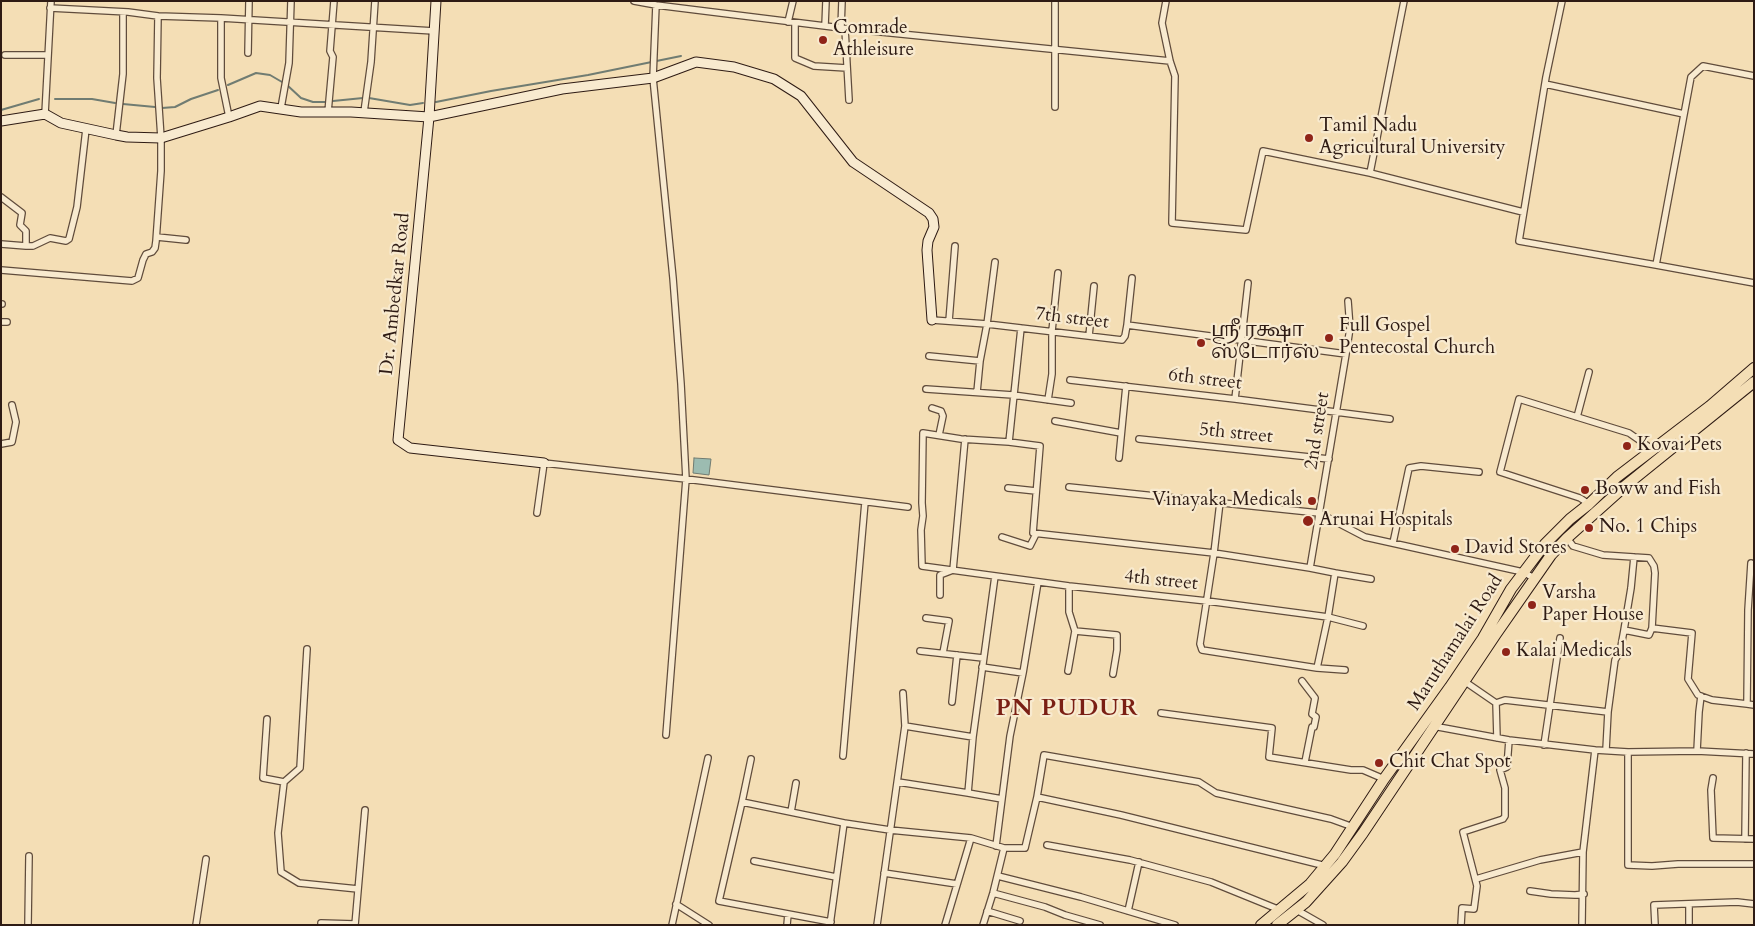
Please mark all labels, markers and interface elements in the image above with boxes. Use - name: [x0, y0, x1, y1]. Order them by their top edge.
- place label: Comrade Athleisure: [833, 18, 914, 62]
- marker: Comrade Athleisure: [817, 34, 829, 46]
- place label: Tamil Nadu Agricultural University: [1319, 116, 1505, 160]
- marker: Tamil Nadu Agricultural University: [1303, 132, 1315, 144]
- street label: Dr. Ambedkar Road: [376, 212, 416, 376]
- street label: 7th street: [1034, 303, 1110, 335]
- place label: Full Gospel Pentecostal Church: [1339, 316, 1495, 360]
- place label: ஶ்ரீ ரக்ஷா ஸ்டோர்ஸ்: [1211, 321, 1319, 365]
- marker: Full Gospel Pentecostal Church: [1323, 332, 1335, 344]
- marker: ஶ்ரீ ரக்ஷா ஸ்டோர்ஸ்: [1195, 337, 1207, 349]
- street label: 6th street: [1167, 364, 1243, 396]
- street label: 2nd street: [1301, 391, 1335, 471]
- street label: 5th street: [1198, 419, 1274, 449]
- place label: Kovai Pets: [1637, 435, 1722, 457]
- marker: Kovai Pets: [1621, 440, 1633, 452]
- place label: Boww and Fish: [1595, 479, 1721, 501]
- marker: Boww and Fish: [1579, 484, 1591, 496]
- place label: Vinayaka Medicals: [1152, 490, 1302, 512]
- marker: Vinayaka Medicals: [1306, 495, 1318, 507]
- place label: Arunai Hospitals: [1319, 510, 1453, 532]
- marker: Arunai Hospitals: [1301, 514, 1315, 528]
- place label: No. 1 Chips: [1599, 517, 1697, 539]
- marker: No. 1 Chips: [1583, 522, 1595, 534]
- place label: David Stores: [1465, 538, 1567, 560]
- marker: David Stores: [1449, 543, 1461, 555]
- street label: 4th street: [1123, 566, 1199, 596]
- street label: Maruthamalai Road: [1404, 571, 1508, 715]
- place label: Varsha Paper House: [1542, 583, 1644, 627]
- marker: Varsha Paper House: [1526, 599, 1538, 611]
- place label: Kalai Medicals: [1516, 641, 1632, 663]
- marker: Kalai Medicals: [1500, 646, 1512, 658]
- district label: PN PUDUR: [994, 695, 1140, 723]
- place label: Chit Chat Spot: [1389, 752, 1511, 774]
- marker: Chit Chat Spot: [1373, 757, 1385, 769]

